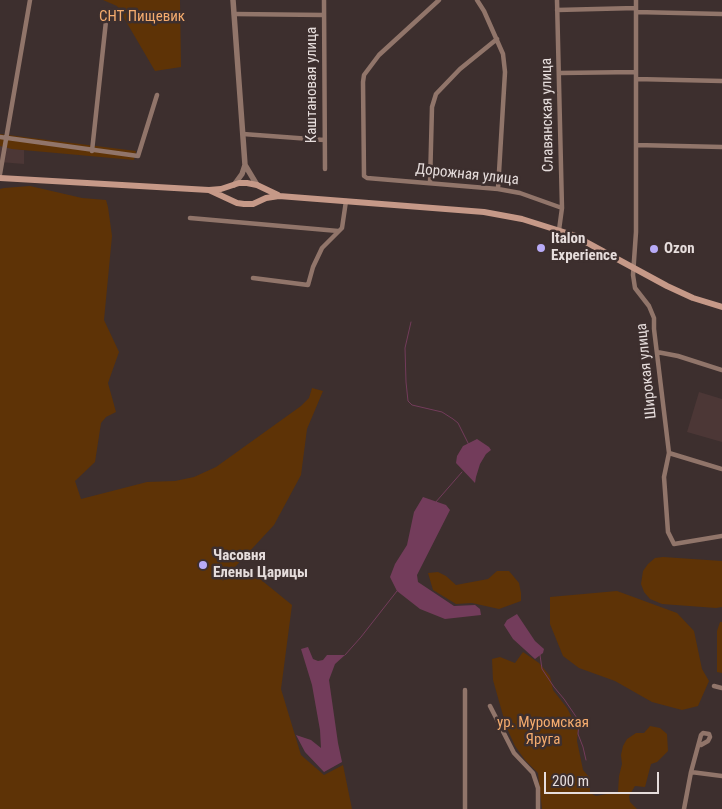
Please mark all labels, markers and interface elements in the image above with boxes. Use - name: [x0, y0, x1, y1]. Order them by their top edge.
- park label: СНТ Пищевик: [99, 8, 185, 26]
- street label: Каштановая улица: [303, 27, 321, 143]
- street label: Славянская улица: [538, 58, 558, 172]
- street label: Дорожная улица: [414, 161, 520, 189]
- place label: Italon Experience: [551, 230, 617, 265]
- place label: Ozon: [664, 240, 695, 258]
- marker: Italon Experience: [535, 242, 547, 254]
- marker: Ozon: [648, 243, 660, 255]
- street label: Широкая улица: [633, 322, 661, 420]
- place label: Часовня Елены Царицы: [213, 547, 308, 582]
- marker: Часовня Елены Царицы: [197, 559, 209, 571]
- park label: ур. Муромская Яруга: [497, 714, 589, 749]
- scale bar: [547, 762, 662, 794]
- text: 200 m: [552, 772, 589, 790]

